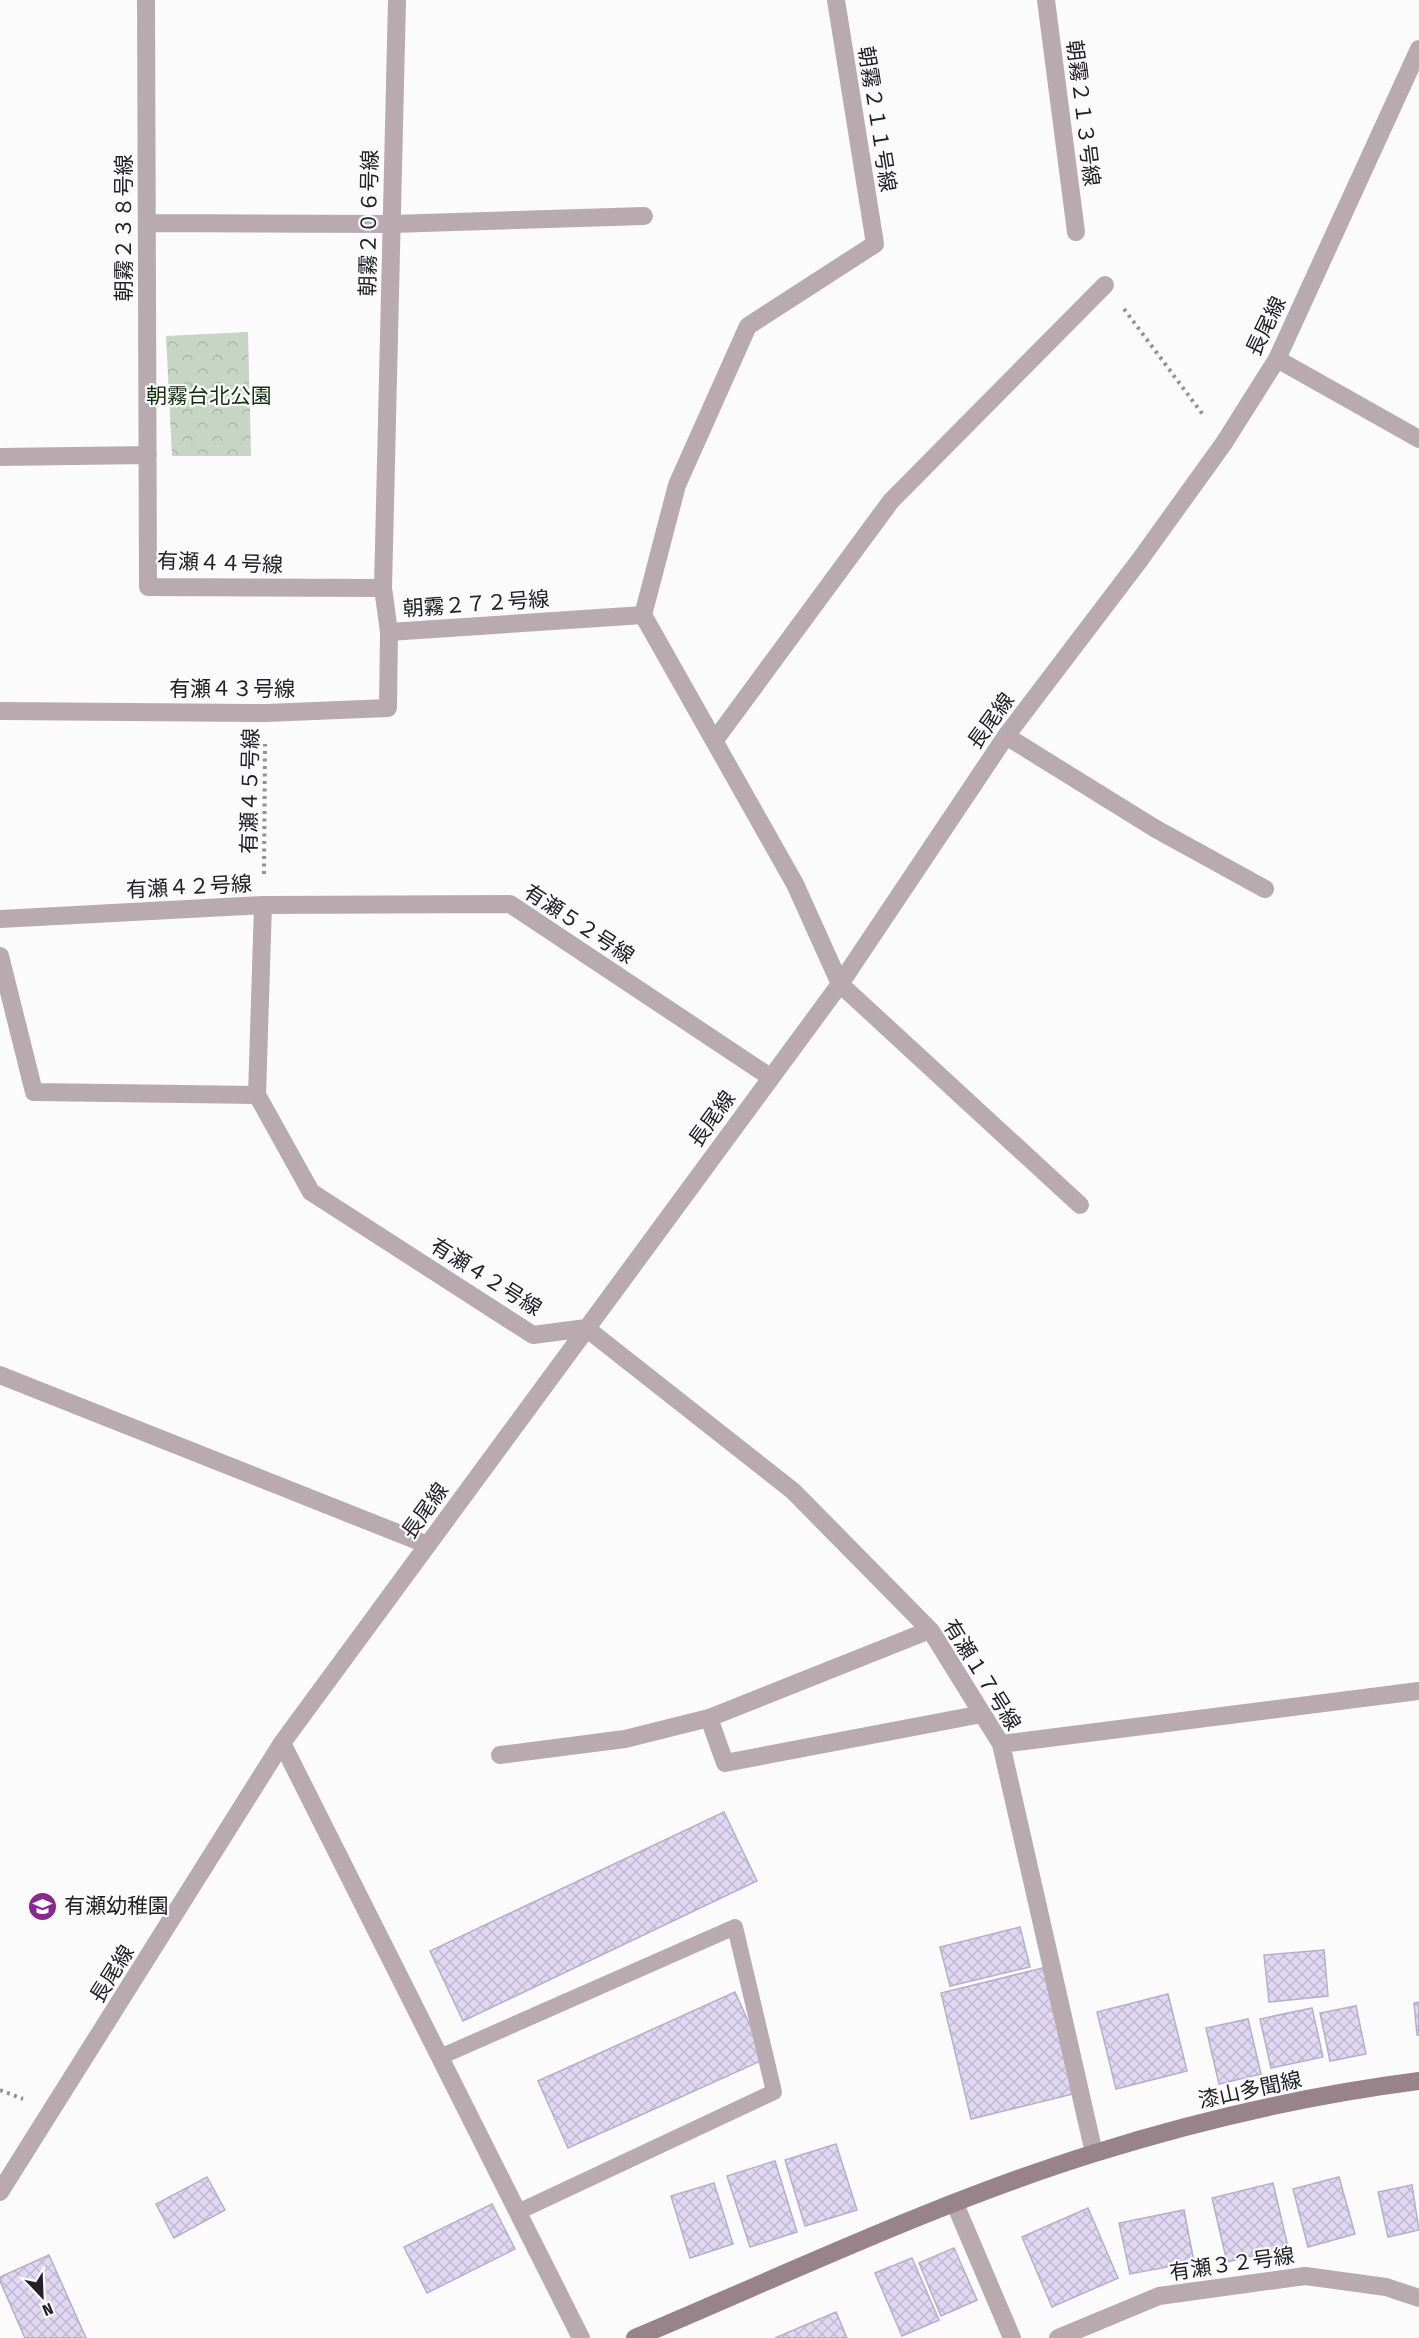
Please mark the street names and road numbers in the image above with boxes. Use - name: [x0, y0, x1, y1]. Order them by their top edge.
- street label: 朝霧２１３号線: [1061, 38, 1105, 188]
- street label: 朝霧２１１号線: [853, 44, 901, 194]
- street label: 朝霧２０６号線: [355, 149, 383, 297]
- street label: 朝霧２３８号線: [111, 155, 137, 302]
- street label: 長尾線: [1241, 292, 1291, 360]
- street label: 有瀬４４号線: [157, 548, 283, 578]
- street label: 朝霧２７２号線: [402, 586, 550, 622]
- street label: 有瀬４３号線: [169, 676, 295, 702]
- street label: 長尾線: [962, 688, 1020, 754]
- street label: 有瀬４５号線: [236, 728, 264, 854]
- street label: 有瀬４２号線: [125, 871, 253, 903]
- street label: 有瀬５２号線: [519, 879, 639, 969]
- street label: 長尾線: [683, 1086, 741, 1152]
- street label: 有瀬４２号線: [426, 1233, 546, 1321]
- street label: 長尾線: [396, 1478, 454, 1544]
- street label: 有瀬１７号線: [938, 1615, 1026, 1735]
- street label: 長尾線: [84, 1940, 140, 2008]
- street label: 漆山多聞線: [1196, 2066, 1304, 2114]
- street label: 有瀬３２号線: [1168, 2242, 1296, 2286]

